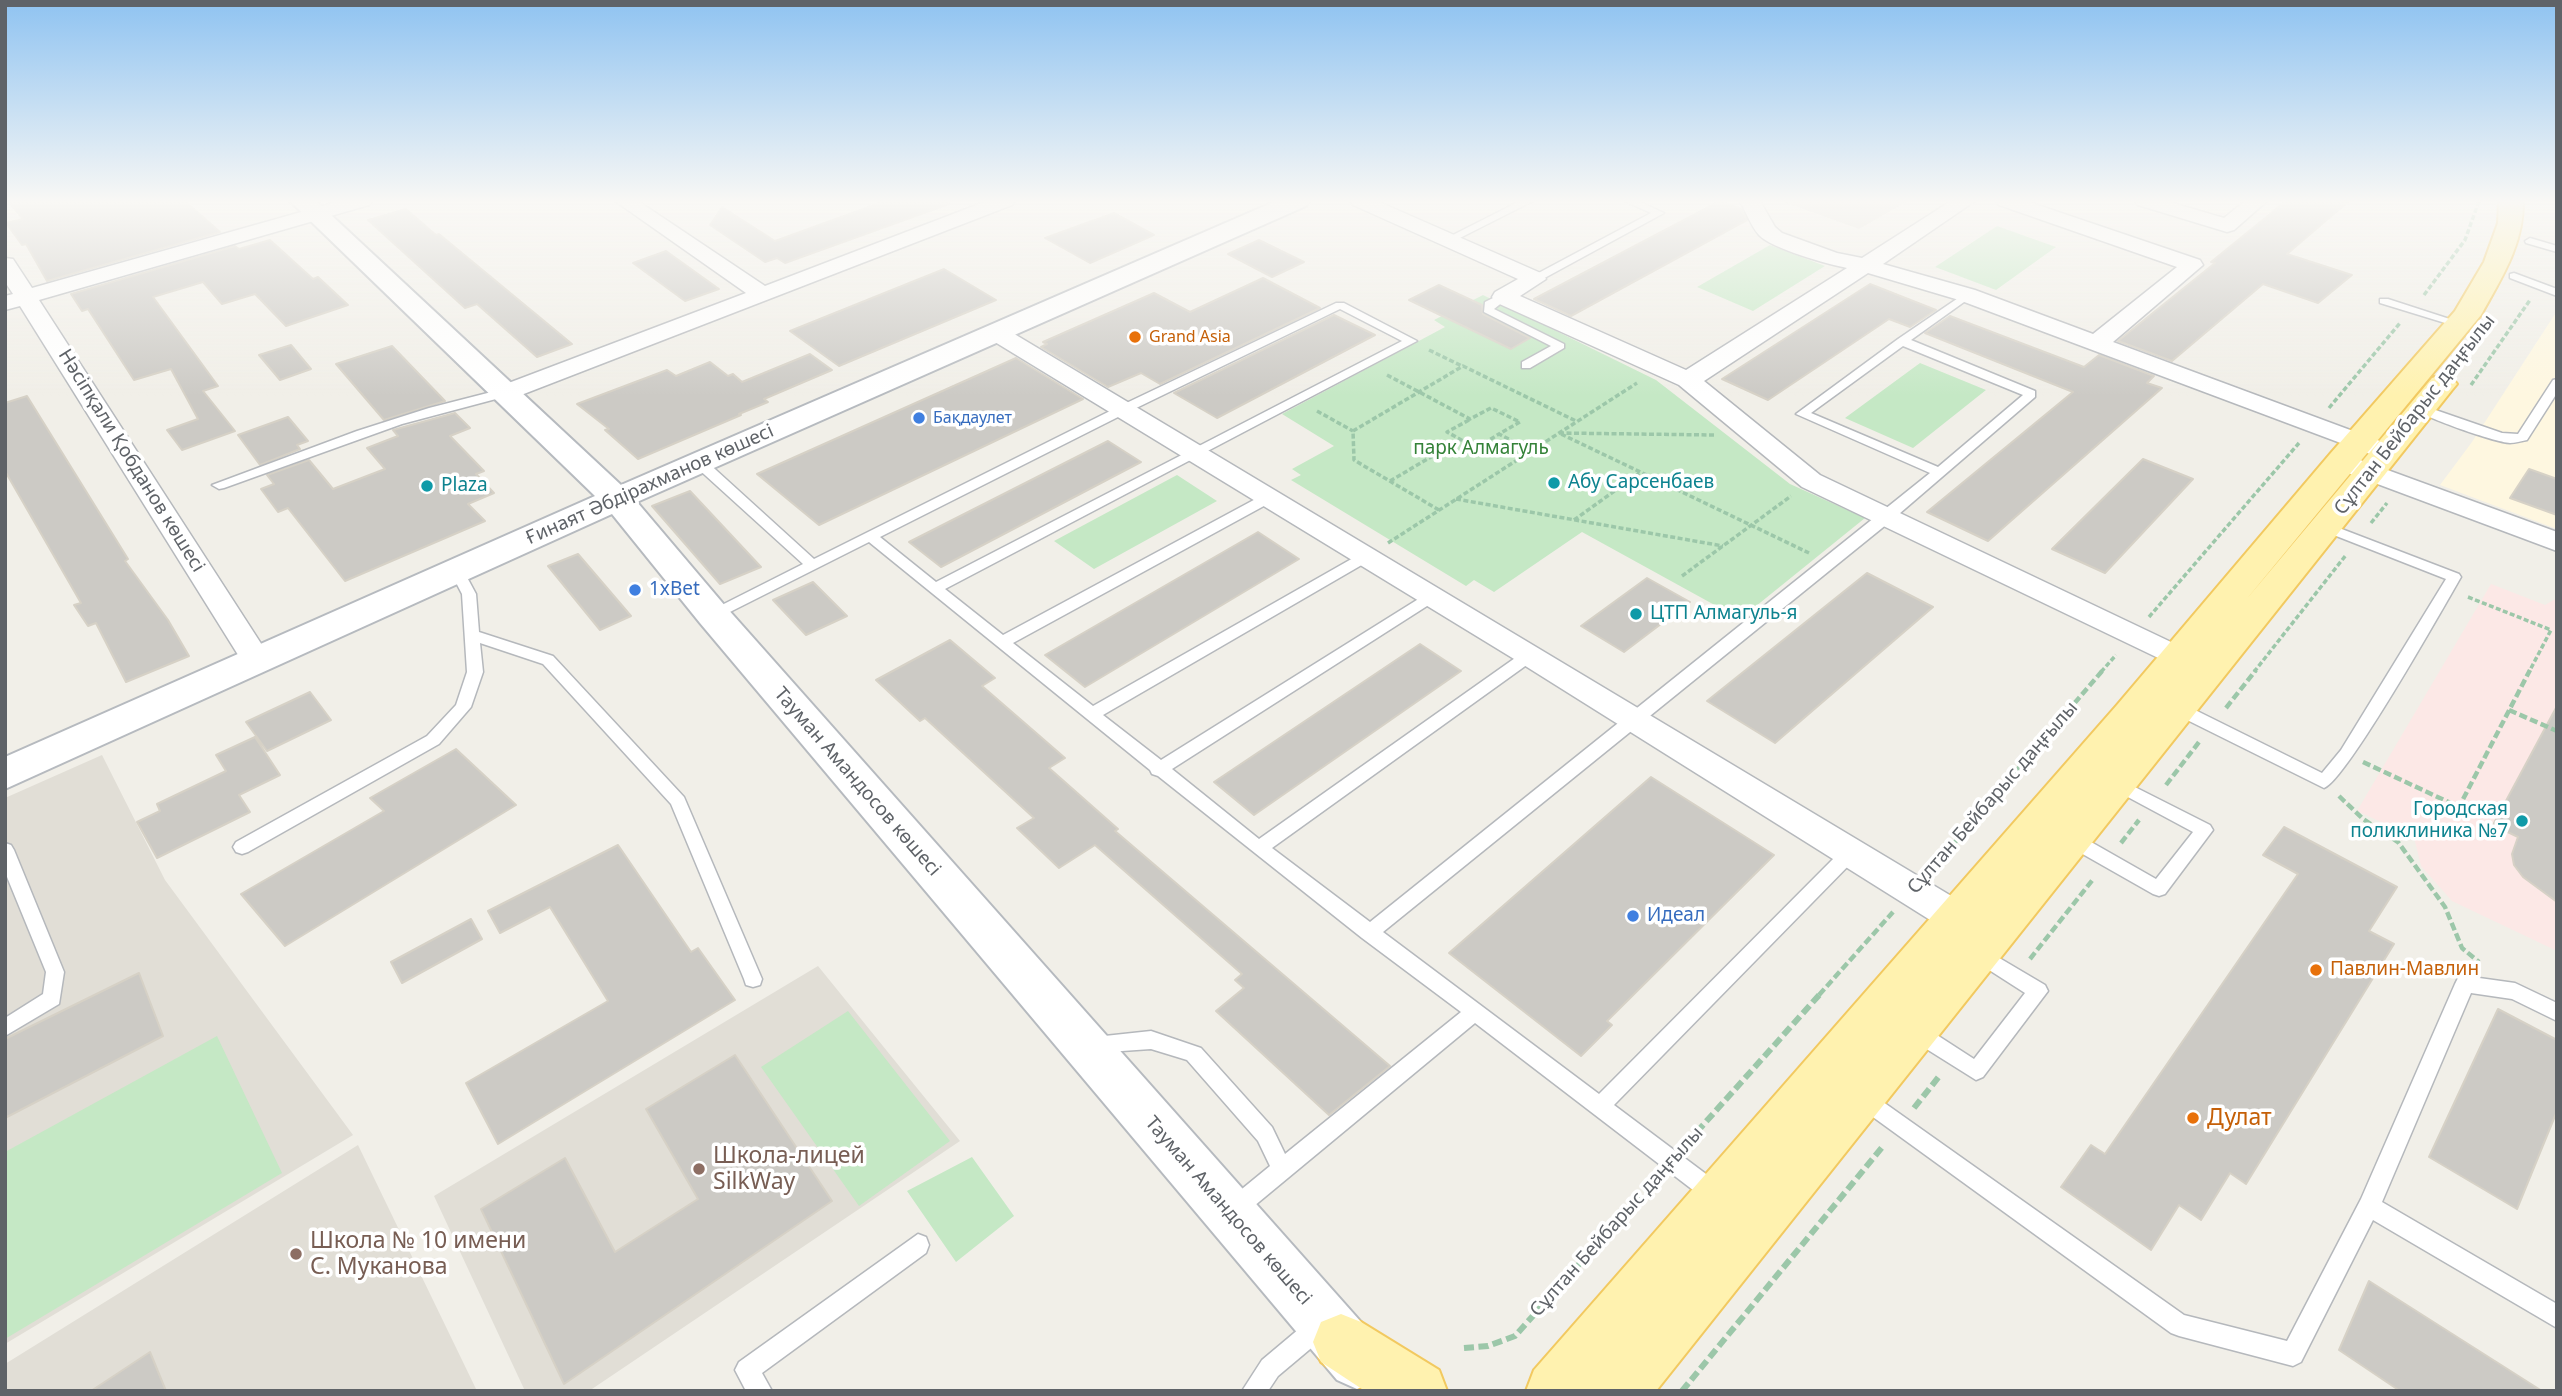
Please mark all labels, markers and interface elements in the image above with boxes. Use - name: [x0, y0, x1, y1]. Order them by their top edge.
- street label: Сұлтан Бейбарыс даңғылы: [2330, 310, 2500, 520]
- place label: Grand Asia: [1149, 327, 1231, 347]
- marker: Grand Asia: [1127, 329, 1143, 345]
- street label: Нәсіпқали Қобданов көшесі: [53, 345, 209, 577]
- place label: Бақдаулет: [933, 408, 1012, 428]
- marker: Бақдаулет: [911, 410, 927, 426]
- street label: Ғинаят Әбдірахманов көшесі: [523, 420, 777, 550]
- park label: парк Алмагуль: [1413, 438, 1549, 460]
- place label: Абу Сарсенбаев: [1568, 472, 1714, 494]
- place label: Plaza: [441, 475, 488, 497]
- marker: Абу Сарсенбаев: [1546, 475, 1562, 491]
- marker: Plaza: [419, 478, 435, 494]
- place label: 1xBet: [649, 579, 700, 601]
- marker: 1xBet: [627, 582, 643, 598]
- place label: ЦТП Алмагуль-я: [1650, 603, 1798, 625]
- marker: ЦТП Алмагуль-я: [1628, 606, 1644, 622]
- street label: Тауман Амандосов көшесі: [769, 683, 945, 881]
- street label: Сұлтан Бейбарыс даңғылы: [1903, 697, 2083, 899]
- place label: Городская поликлиника №7: [2350, 799, 2508, 843]
- marker: Городская поликлиника №7: [2514, 813, 2530, 829]
- place label: Идеал: [1647, 905, 1705, 927]
- marker: Идеал: [1625, 908, 1641, 924]
- place label: Павлин-Мавлин: [2330, 959, 2479, 981]
- marker: Павлин-Мавлин: [2308, 962, 2324, 978]
- place label: Дулат: [2207, 1104, 2272, 1132]
- marker: Дулат: [2185, 1110, 2201, 1126]
- street label: Тауман Амандосов көшесі: [1140, 1112, 1316, 1310]
- street label: Сұлтан Бейбарыс даңғылы: [1526, 1122, 1708, 1322]
- place label: Школа-лицей SilkWay: [713, 1142, 865, 1196]
- marker: Школа-лицей SilkWay: [691, 1161, 707, 1177]
- place label: Школа № 10 имени С. Муканова: [310, 1227, 526, 1281]
- marker: Школа № 10 имени С. Муканова: [288, 1246, 304, 1262]

